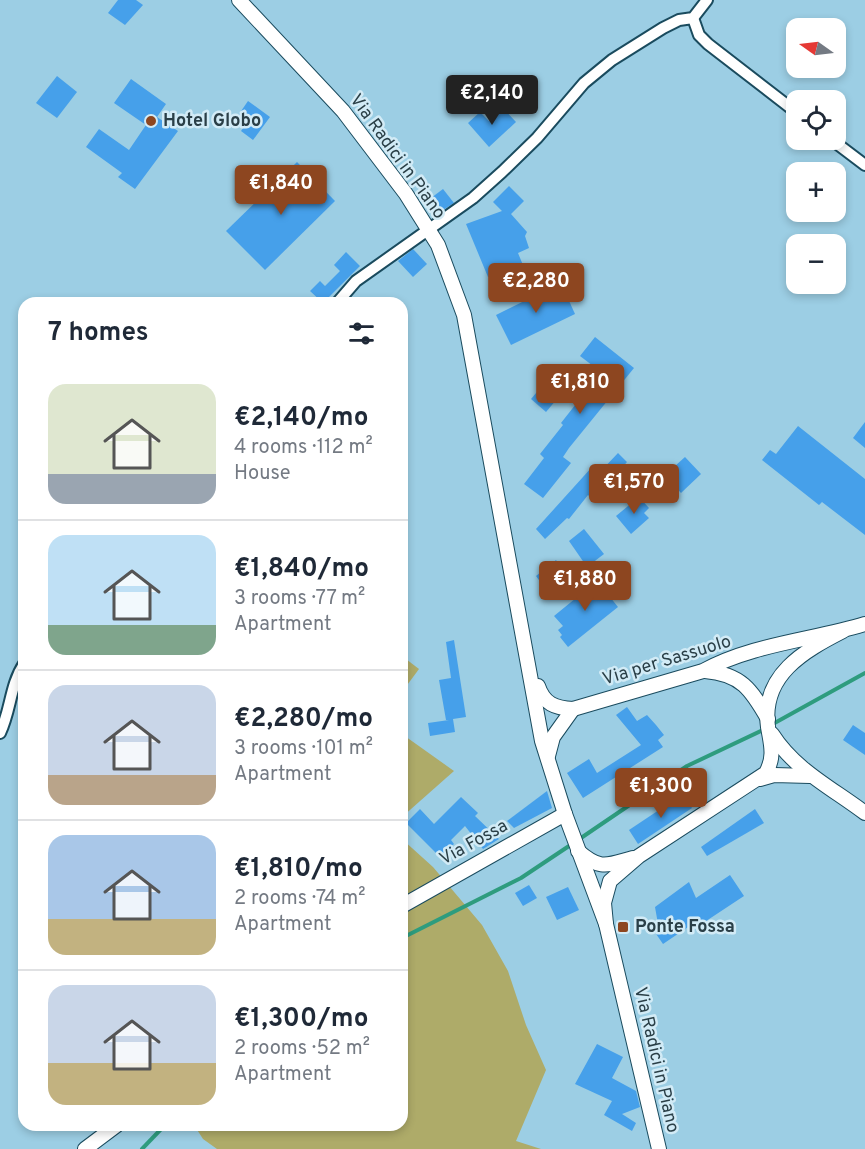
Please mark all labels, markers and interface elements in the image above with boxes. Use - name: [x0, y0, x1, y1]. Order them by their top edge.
- north arrow: [786, 18, 846, 78]
- map controls: [786, 18, 846, 294]
- pin: €2,140: [443, 75, 541, 126]
- text: €2,140: [460, 81, 524, 107]
- street label: Via Radici in Piano: [344, 90, 450, 224]
- button: locate: [786, 90, 846, 150]
- place label: Hotel Globo: [163, 110, 261, 133]
- marker: Hotel Globo: [144, 114, 158, 128]
- button: +: [786, 162, 846, 222]
- pin: €1,840: [232, 165, 330, 216]
- text: €1,840: [249, 171, 313, 197]
- button: −: [786, 234, 846, 294]
- pin: €2,280: [487, 263, 585, 314]
- text: €2,280: [502, 269, 570, 295]
- text: 7 homes: [48, 317, 148, 350]
- icon: filters: [345, 317, 378, 350]
- pin: €1,810: [531, 364, 629, 415]
- text: €1,810: [550, 370, 610, 396]
- text: €2,140/mo: [234, 402, 368, 435]
- icon: home: [96, 408, 168, 480]
- text: 4 rooms · 112 m²: [234, 435, 373, 461]
- text: House: [234, 461, 290, 487]
- pin: €1,570: [585, 464, 683, 515]
- text: €1,570: [603, 470, 665, 496]
- text: €1,840/mo: [234, 553, 369, 586]
- icon: home: [96, 559, 168, 631]
- pin: €1,880: [536, 561, 634, 612]
- text: €1,880: [553, 567, 617, 593]
- text: 3 rooms · 77 m²: [234, 586, 365, 612]
- text: Apartment: [234, 612, 332, 638]
- street label: Via per Sassuolo: [600, 631, 734, 691]
- text: €2,280/mo: [234, 703, 373, 736]
- icon: home: [96, 709, 168, 781]
- text: 3 rooms · 101 m²: [234, 736, 373, 762]
- text: Apartment: [234, 762, 332, 788]
- pin: €1,300: [612, 768, 710, 819]
- text: €1,300: [629, 774, 693, 800]
- street label: Via Fossa: [436, 815, 512, 871]
- text: €1,810/mo: [234, 853, 363, 886]
- icon: home: [96, 859, 168, 931]
- text: 2 rooms · 74 m²: [234, 886, 365, 912]
- text: Apartment: [234, 912, 332, 938]
- place label: Ponte Fossa: [635, 916, 735, 939]
- marker: Ponte Fossa: [616, 920, 630, 934]
- street label: Via Radici in Piano: [628, 985, 684, 1135]
- text: €1,300/mo: [234, 1003, 368, 1036]
- icon: home: [96, 1009, 168, 1081]
- text: 2 rooms · 52 m²: [234, 1036, 370, 1062]
- text: Apartment: [234, 1062, 332, 1088]

